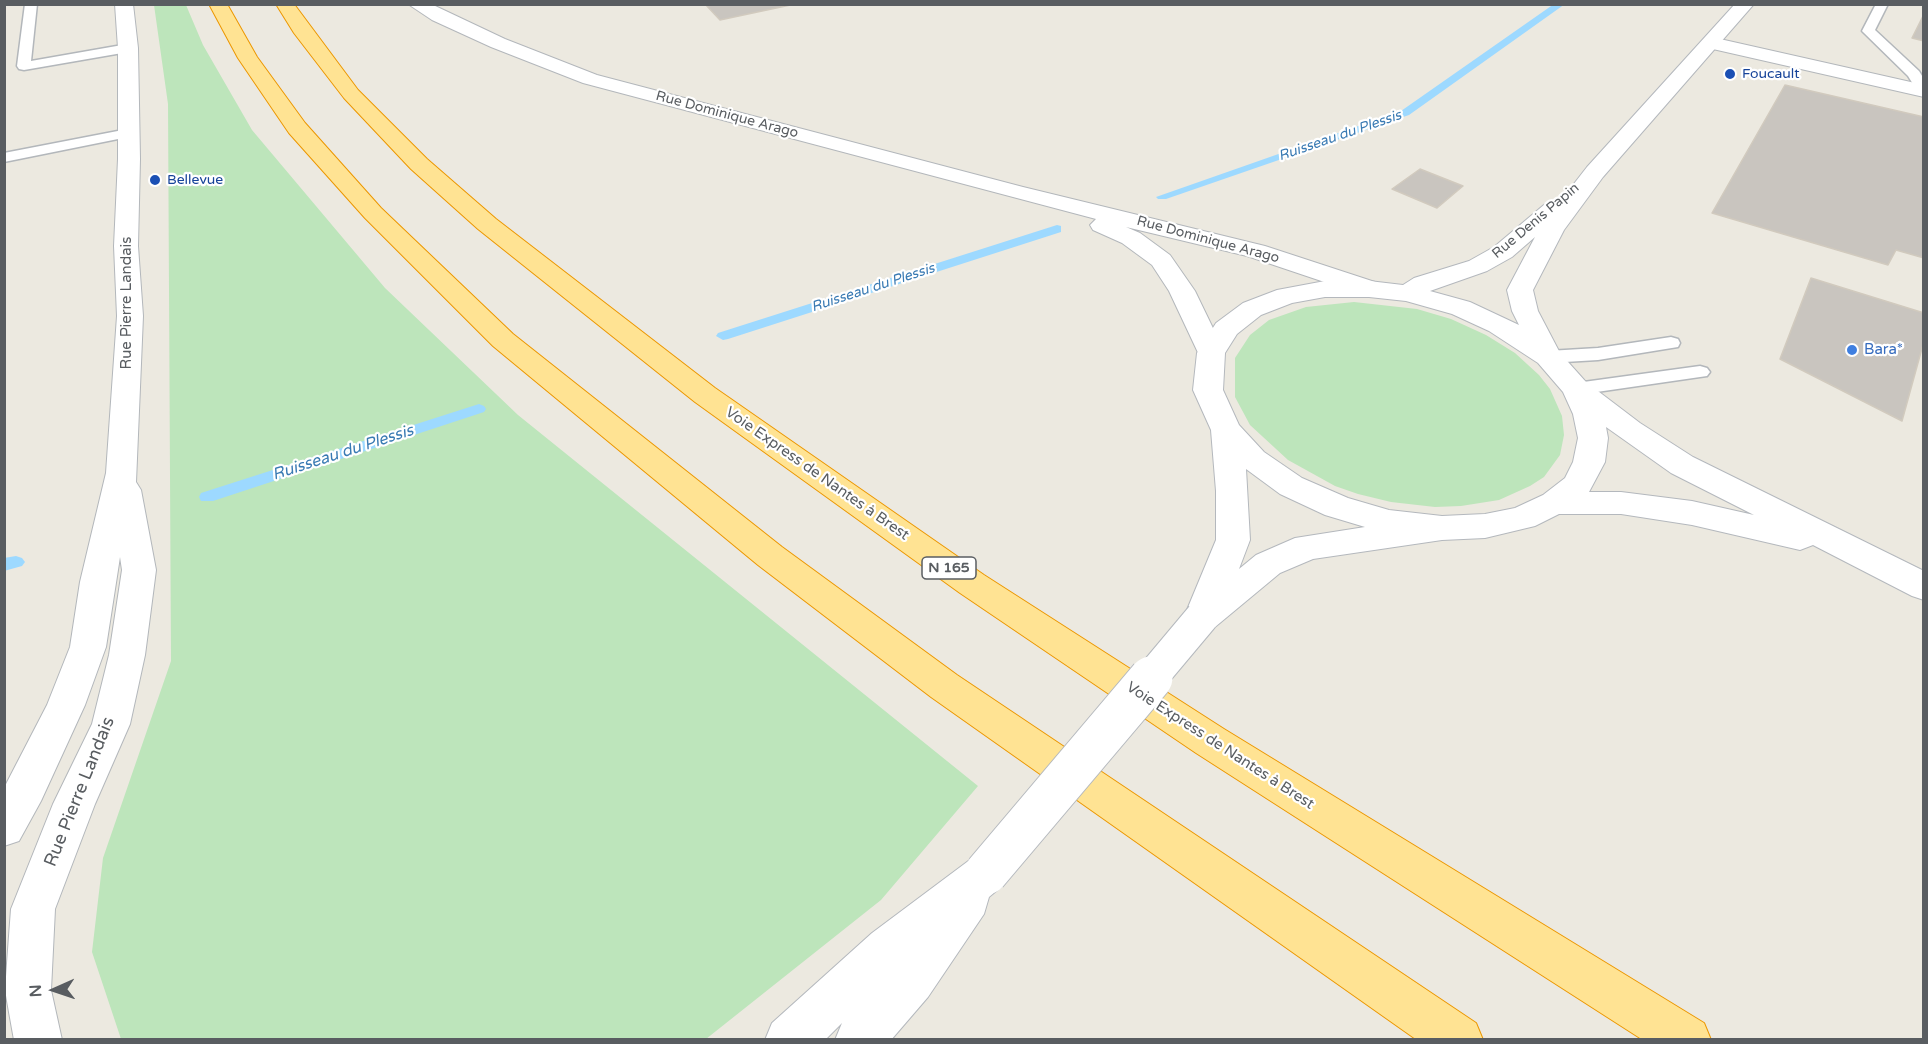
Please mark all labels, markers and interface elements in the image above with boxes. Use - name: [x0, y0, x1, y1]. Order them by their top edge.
- place label: Foucault: [1742, 66, 1800, 82]
- marker: Foucault: [1723, 67, 1737, 81]
- street label: Rue Dominique Arago: [654, 88, 800, 142]
- water label: Ruisseau du Plessis: [1276, 107, 1404, 165]
- place label: Bellevue: [167, 172, 223, 188]
- marker: Bellevue: [148, 173, 162, 187]
- street label: Rue Denis Papin: [1489, 180, 1583, 262]
- street label: Rue Dominique Arago: [1135, 213, 1281, 267]
- street label: Rue Pierre Landais: [118, 236, 136, 370]
- water label: Ruisseau du Plessis: [809, 260, 937, 316]
- place label: Bara*: [1864, 341, 1903, 359]
- marker: Bara*: [1845, 343, 1859, 357]
- street label: Voie Express de Nantes à Brest: [722, 403, 912, 545]
- water label: Ruisseau du Plessis: [270, 421, 416, 485]
- road number: N 165: [922, 557, 976, 579]
- street label: Voie Express de Nantes à Brest: [1123, 678, 1317, 814]
- street label: Rue Pierre Landais: [40, 714, 120, 870]
- north arrow: [24, 960, 84, 1020]
- text: N: [26, 984, 46, 998]

